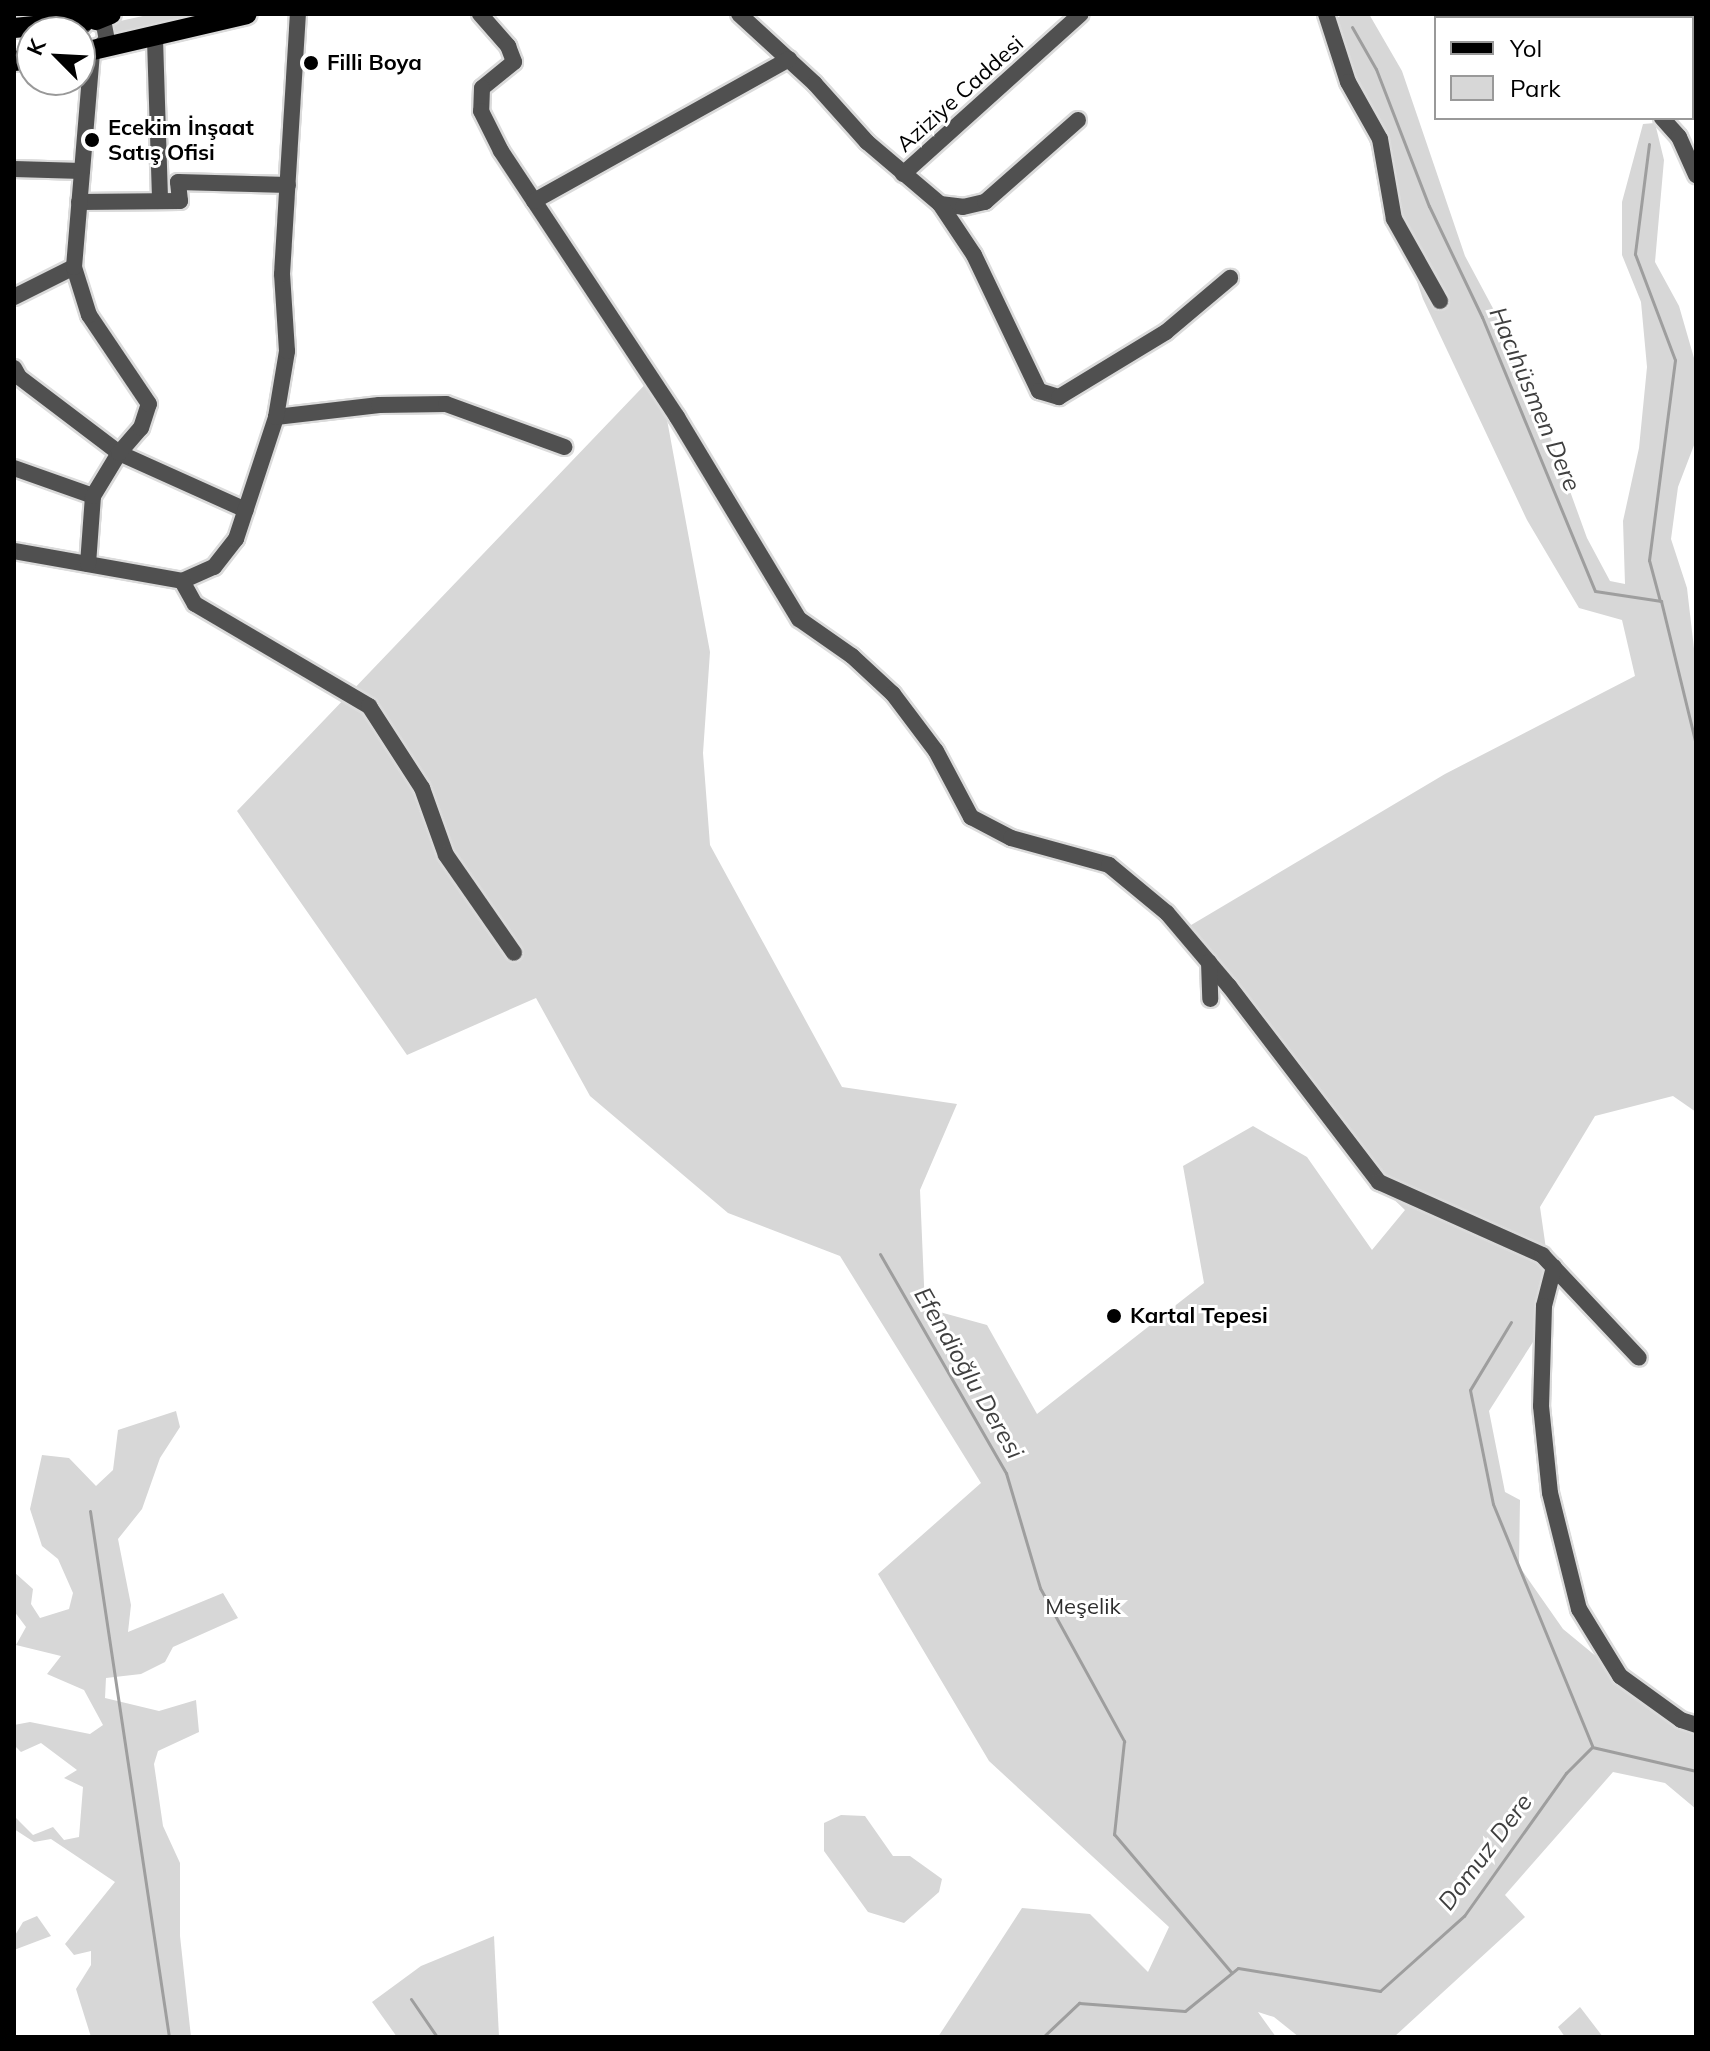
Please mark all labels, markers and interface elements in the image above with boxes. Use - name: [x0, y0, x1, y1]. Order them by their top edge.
- north arrow: [16, 16, 96, 96]
- legend: [1434, 16, 1694, 120]
- street label: Aziziye Caddesi: [891, 30, 1029, 158]
- text: Yol: [1510, 33, 1542, 63]
- text: K: [20, 35, 52, 59]
- place label: Filli Boya: [327, 50, 422, 76]
- marker: Filli Boya: [302, 54, 320, 72]
- text: Park: [1510, 73, 1561, 103]
- place label: Ecekim İnşaat Satış Ofisi: [108, 114, 254, 166]
- marker: Ecekim İnşaat Satış Ofisi: [83, 131, 101, 149]
- water label: Hacıhüsmen Dere: [1483, 303, 1587, 495]
- water label: Efendioğlu Deresi: [908, 1282, 1030, 1464]
- place label: Kartal Tepesi: [1130, 1303, 1268, 1329]
- marker: Kartal Tepesi: [1105, 1307, 1123, 1325]
- park label: Meşelik: [1045, 1594, 1121, 1620]
- water label: Domuz Dere: [1432, 1788, 1538, 1916]

